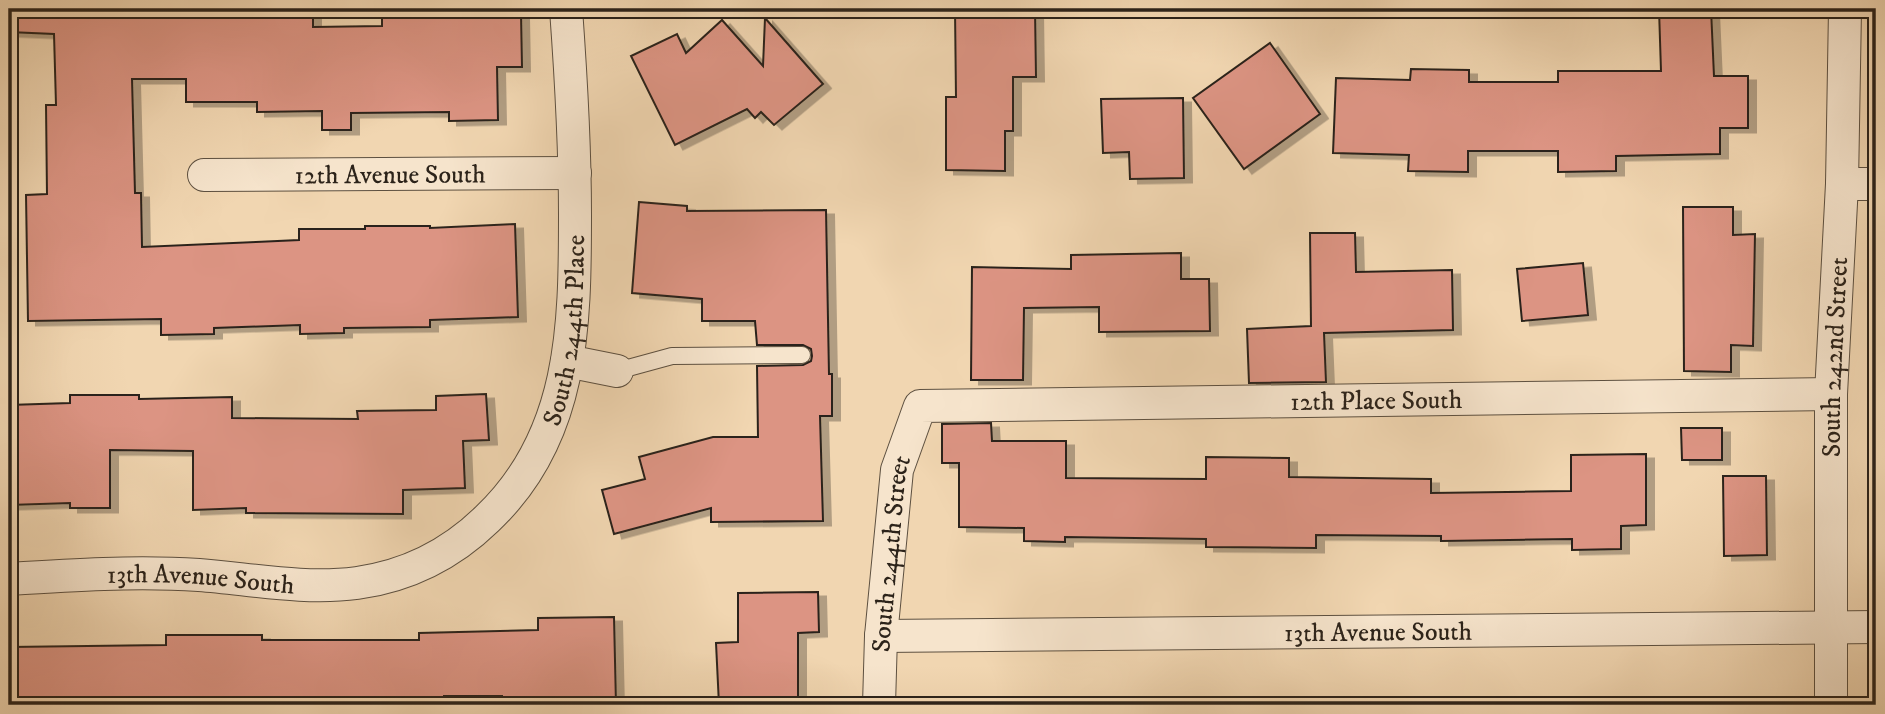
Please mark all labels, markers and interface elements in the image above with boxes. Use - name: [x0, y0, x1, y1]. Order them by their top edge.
- street label: 12th Avenue South: [294, 158, 486, 193]
- street label: South 244th Place: [536, 235, 593, 431]
- street label: South 242nd Street: [1816, 256, 1856, 457]
- street label: 12th Place South: [1290, 384, 1463, 419]
- street label: South 244th Street: [866, 451, 919, 653]
- street label: 13th Avenue South: [106, 558, 296, 602]
- street label: 13th Avenue South: [1284, 616, 1473, 650]

